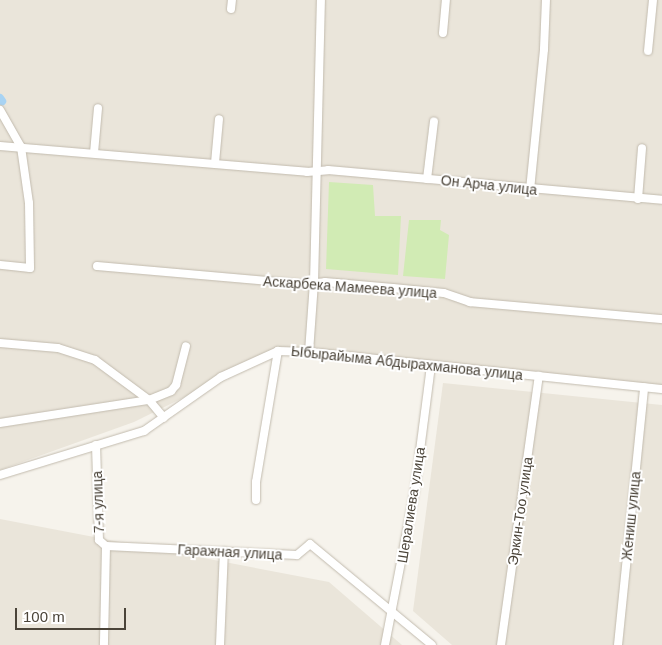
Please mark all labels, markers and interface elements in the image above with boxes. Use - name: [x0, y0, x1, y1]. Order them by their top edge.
- street label: Он Арча улица: [440, 172, 538, 198]
- street label: Аскарбека Мамеева улица: [262, 273, 438, 301]
- street label: Ыбырайыма Абдырахманова улица: [290, 342, 524, 384]
- street label: Шералиева улица: [394, 446, 428, 564]
- street label: Эркин-Тоо улица: [504, 456, 536, 566]
- street label: 7-я улица: [89, 471, 107, 533]
- street label: Жениш улица: [618, 471, 644, 561]
- street label: Гаражная улица: [177, 541, 283, 563]
- scale bar: [18, 598, 129, 630]
- text: 100 m: [23, 608, 65, 625]

